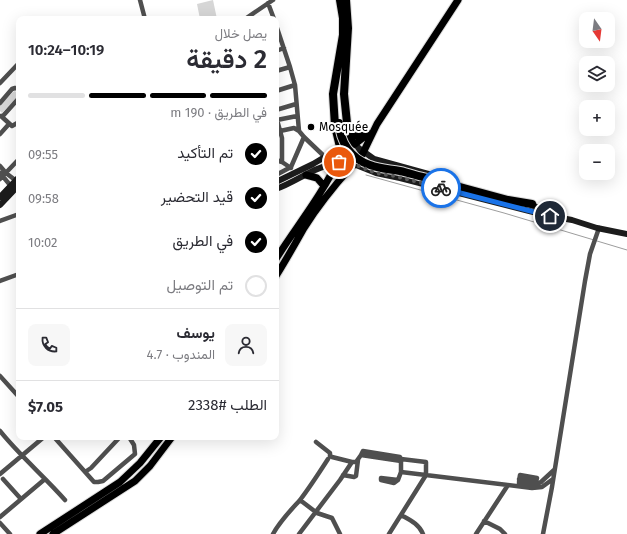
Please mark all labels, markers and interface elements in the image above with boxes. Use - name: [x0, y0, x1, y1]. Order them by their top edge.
- north arrow: [579, 12, 615, 48]
- map controls: [579, 12, 615, 180]
- text: يصل خلال: [215, 26, 267, 41]
- text: 10:19–10:24: [28, 41, 104, 59]
- text: 2 دقيقة: [186, 44, 267, 75]
- button: layers: [579, 56, 615, 92]
- button: +: [579, 100, 615, 136]
- text: في الطريق · 190 m: [170, 105, 267, 120]
- place label: Mosquée: [319, 120, 368, 134]
- marker: Mosquée: [306, 122, 316, 132]
- icon: check: [245, 143, 267, 165]
- text: تم التأكيد: [177, 144, 233, 162]
- button: −: [579, 144, 615, 180]
- pin: [322, 145, 356, 179]
- text: 09:55: [28, 147, 58, 162]
- icon: bag: [328, 151, 350, 173]
- courier: [421, 168, 461, 208]
- icon: bike: [430, 177, 452, 199]
- icon: check: [245, 187, 267, 209]
- text: قيد التحضير: [161, 188, 233, 206]
- text: 09:58: [28, 191, 59, 206]
- pin: [533, 199, 567, 233]
- icon: home: [539, 205, 561, 227]
- icon: check: [245, 231, 267, 253]
- text: في الطريق: [172, 232, 233, 250]
- text: 10:02: [28, 235, 58, 250]
- text: تم التوصيل: [167, 276, 233, 294]
- button: phone: [28, 324, 70, 366]
- text: يوسف: [177, 324, 215, 342]
- button: person: [225, 324, 267, 366]
- text: المندوب · 4.7: [147, 347, 215, 362]
- text: الطلب #2338: [188, 396, 267, 414]
- text: $7.05: [28, 398, 63, 416]

